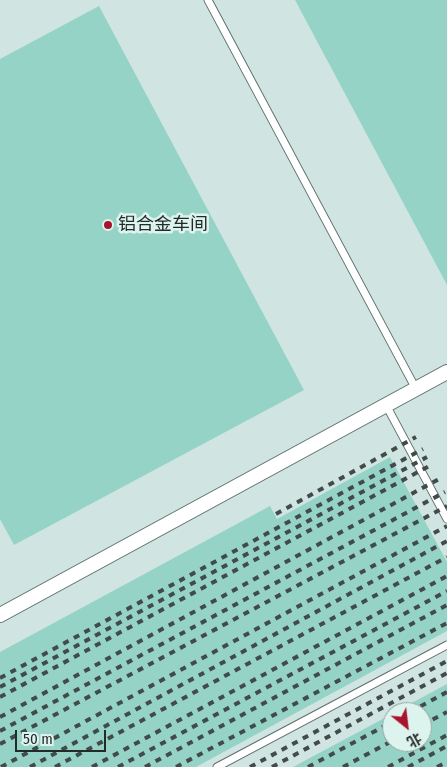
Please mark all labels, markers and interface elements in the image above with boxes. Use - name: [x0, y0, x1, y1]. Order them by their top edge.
- place label: 铝合金车间: [118, 214, 208, 236]
- marker: 铝合金车间: [102, 219, 114, 231]
- north arrow: [382, 702, 432, 752]
- scale bar: [18, 720, 109, 752]
- text: 北: [404, 729, 424, 751]
- text: 50 m: [23, 730, 53, 748]

